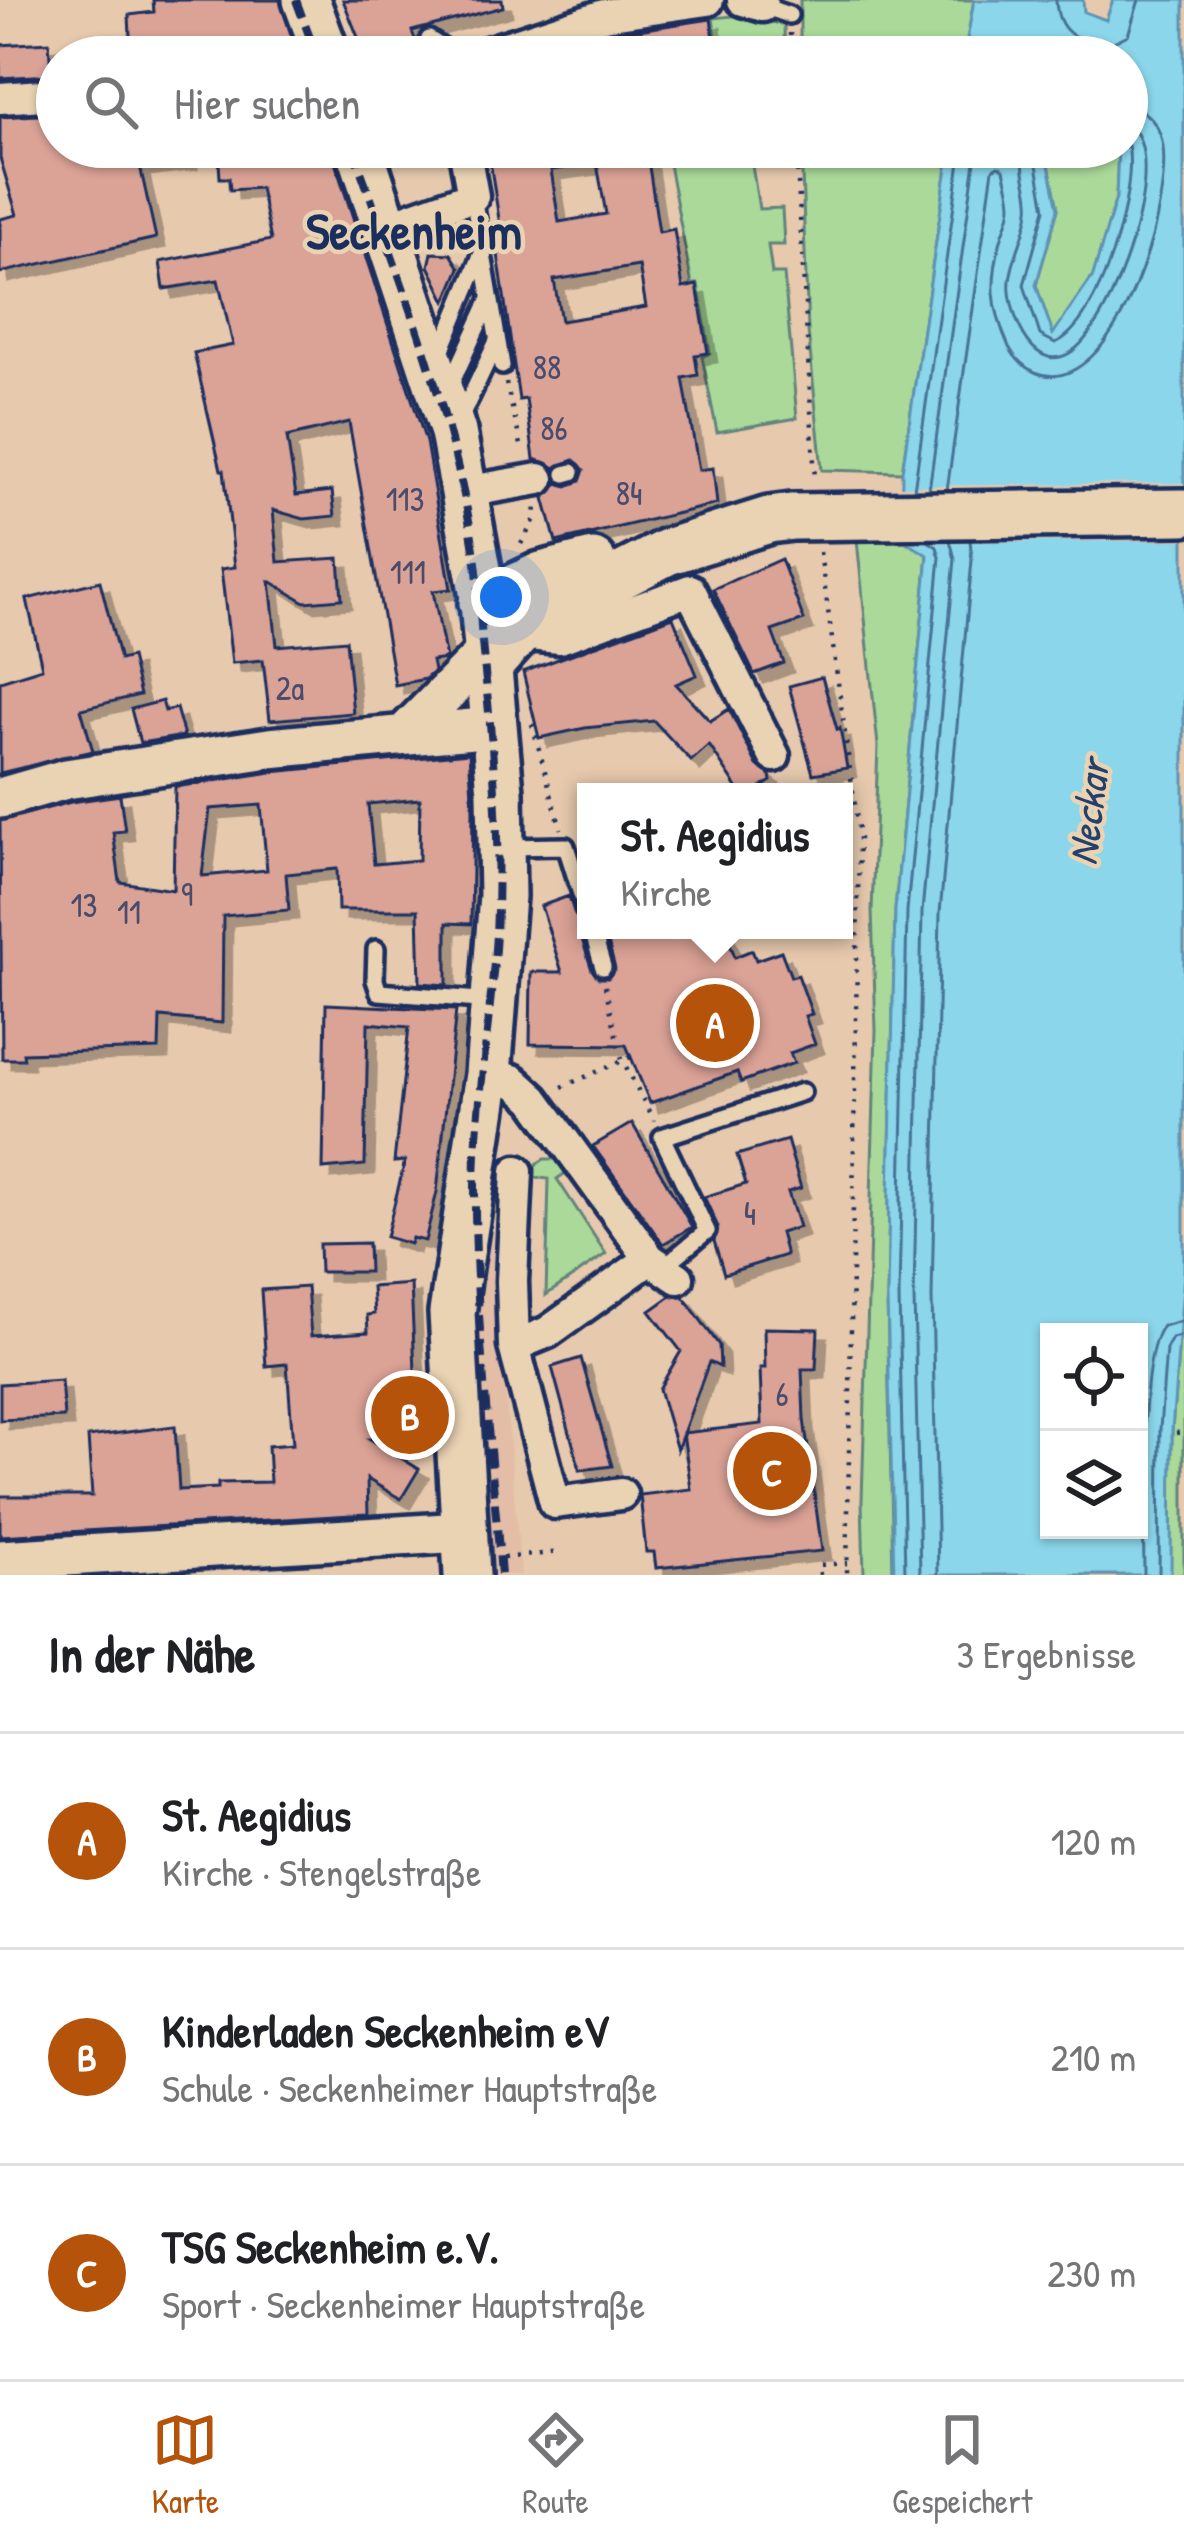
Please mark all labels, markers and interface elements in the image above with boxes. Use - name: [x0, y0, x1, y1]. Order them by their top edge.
- search box: [36, 36, 1148, 168]
- icon: search: [78, 69, 144, 135]
- text: Hier suchen: [174, 72, 361, 133]
- district label: Seckenheim: [306, 196, 522, 265]
- house number: 88: [533, 345, 561, 389]
- house number: 86: [540, 406, 568, 450]
- house number: 84: [616, 471, 642, 515]
- house number: 113: [386, 477, 424, 521]
- house number: 111: [390, 550, 426, 594]
- your location: [471, 567, 531, 627]
- house number: 2a: [276, 666, 304, 710]
- water label: Neckar: [1053, 751, 1123, 868]
- popup: [577, 783, 853, 939]
- text: St. Aegidius: [620, 804, 810, 865]
- text: Kirche: [620, 865, 712, 918]
- house number: 9: [181, 872, 193, 916]
- house number: 13: [71, 883, 97, 927]
- house number: 11: [117, 890, 141, 934]
- pin: A: [676, 978, 754, 1068]
- house number: 4: [744, 1191, 756, 1235]
- map controls: [1040, 1323, 1148, 1539]
- button: locate: [1040, 1323, 1148, 1431]
- pin: B: [371, 1370, 449, 1460]
- house number: 6: [775, 1372, 789, 1416]
- pin: C: [733, 1426, 811, 1516]
- button: layers: [1040, 1431, 1148, 1539]
- text: In der Nähe: [48, 1619, 255, 1688]
- text: 3 Ergebnisse: [956, 1627, 1136, 1680]
- text: St. Aegidius: [162, 1784, 351, 1845]
- text: A: [77, 1814, 97, 1867]
- text: 120 m: [1051, 1814, 1136, 1867]
- text: Kirche · Stengelstraße: [162, 1845, 482, 1898]
- text: Kinderladen Seckenheim eV: [162, 2000, 609, 2061]
- text: B: [77, 2030, 97, 2083]
- text: 210 m: [1051, 2030, 1136, 2083]
- text: Schule · Seckenheimer Hauptstraße: [162, 2061, 657, 2114]
- text: TSG Seckenheim e.V.: [162, 2216, 499, 2277]
- text: C: [76, 2246, 98, 2299]
- text: 230 m: [1047, 2246, 1136, 2299]
- text: Sport · Seckenheimer Hauptstraße: [162, 2277, 645, 2330]
- tab: Karte: [152, 2407, 219, 2523]
- tab: Route: [523, 2407, 589, 2523]
- tab: Gespeichert: [892, 2407, 1032, 2523]

